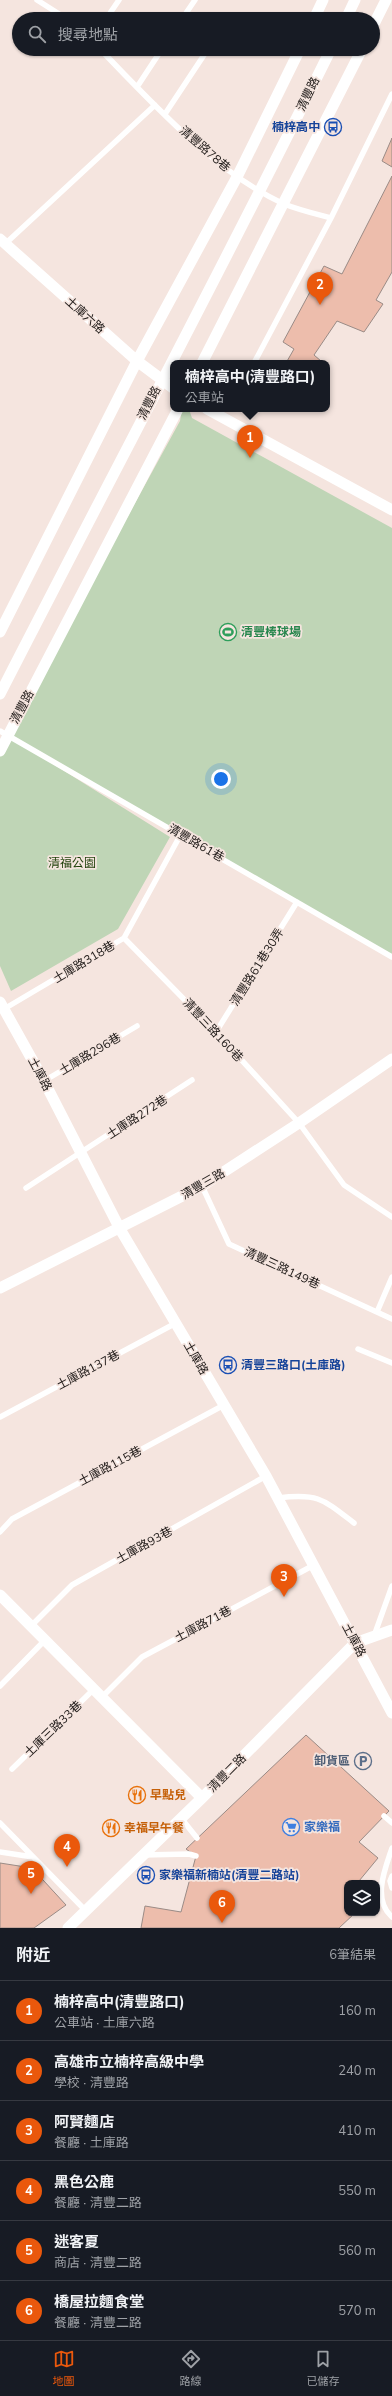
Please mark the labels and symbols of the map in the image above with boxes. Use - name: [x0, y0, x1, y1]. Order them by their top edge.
- street label: 清豐路: [293, 74, 323, 114]
- bus stop icon: 楠梓高中: [323, 117, 343, 137]
- place label: 楠梓高中: [272, 119, 320, 135]
- street label: 清豐路78巷: [176, 122, 234, 176]
- pin: 2: [307, 272, 333, 305]
- street label: 土庫六路: [62, 293, 108, 337]
- street label: 清豐路: [134, 383, 164, 423]
- pin: 1: [237, 425, 263, 458]
- sports icon: 清豐棒球場: [218, 622, 238, 642]
- place label: 清豐棒球場: [241, 624, 301, 640]
- street label: 清豐路: [6, 687, 38, 727]
- your location: [211, 769, 231, 789]
- street label: 清豐路61巷: [165, 820, 227, 866]
- park label: 清福公園: [48, 855, 96, 871]
- street label: 清豐路61巷30弄: [227, 925, 287, 1009]
- street label: 土庫路318巷: [50, 937, 118, 987]
- street label: 清豐三路160巷: [179, 995, 247, 1065]
- street label: 土庫路296巷: [56, 1029, 124, 1079]
- street label: 土庫路: [24, 1054, 56, 1094]
- street label: 土庫路272巷: [103, 1091, 171, 1143]
- street label: 清豐三路: [178, 1165, 228, 1203]
- street label: 清豐三路149巷: [242, 1244, 322, 1292]
- street label: 土庫路: [180, 1338, 212, 1378]
- street label: 土庫路137巷: [54, 1347, 122, 1393]
- bus stop icon: 清豐三路口(土庫路): [218, 1355, 238, 1375]
- place label: 清豐三路口(土庫路): [241, 1357, 346, 1373]
- street label: 土庫路115巷: [76, 1443, 144, 1489]
- street label: 土庫路93巷: [113, 1523, 175, 1567]
- pin: 3: [271, 1564, 297, 1597]
- street label: 土庫路71巷: [172, 1602, 234, 1646]
- street label: 土庫路: [338, 1620, 370, 1660]
- street label: 土庫三路33巷: [21, 1697, 85, 1761]
- street label: 清豐二路: [204, 1750, 250, 1796]
- parking icon: 卸貨區: [353, 1751, 373, 1771]
- place label: 卸貨區: [314, 1753, 350, 1769]
- restaurant icon: 早點兒: [127, 1785, 147, 1805]
- place label: 早點兒: [150, 1787, 186, 1803]
- supermarket icon: 家樂福: [281, 1817, 301, 1837]
- restaurant icon: 幸福早午餐: [101, 1818, 121, 1838]
- place label: 家樂福: [304, 1819, 340, 1835]
- place label: 幸福早午餐: [124, 1820, 184, 1836]
- pin: 4: [54, 1834, 80, 1867]
- pin: 5: [18, 1861, 44, 1894]
- bus stop icon: 家樂福新楠站(清豐二路站): [136, 1865, 156, 1885]
- place label: 家樂福新楠站(清豐二路站): [159, 1867, 300, 1883]
- pin: 6: [209, 1890, 235, 1923]

